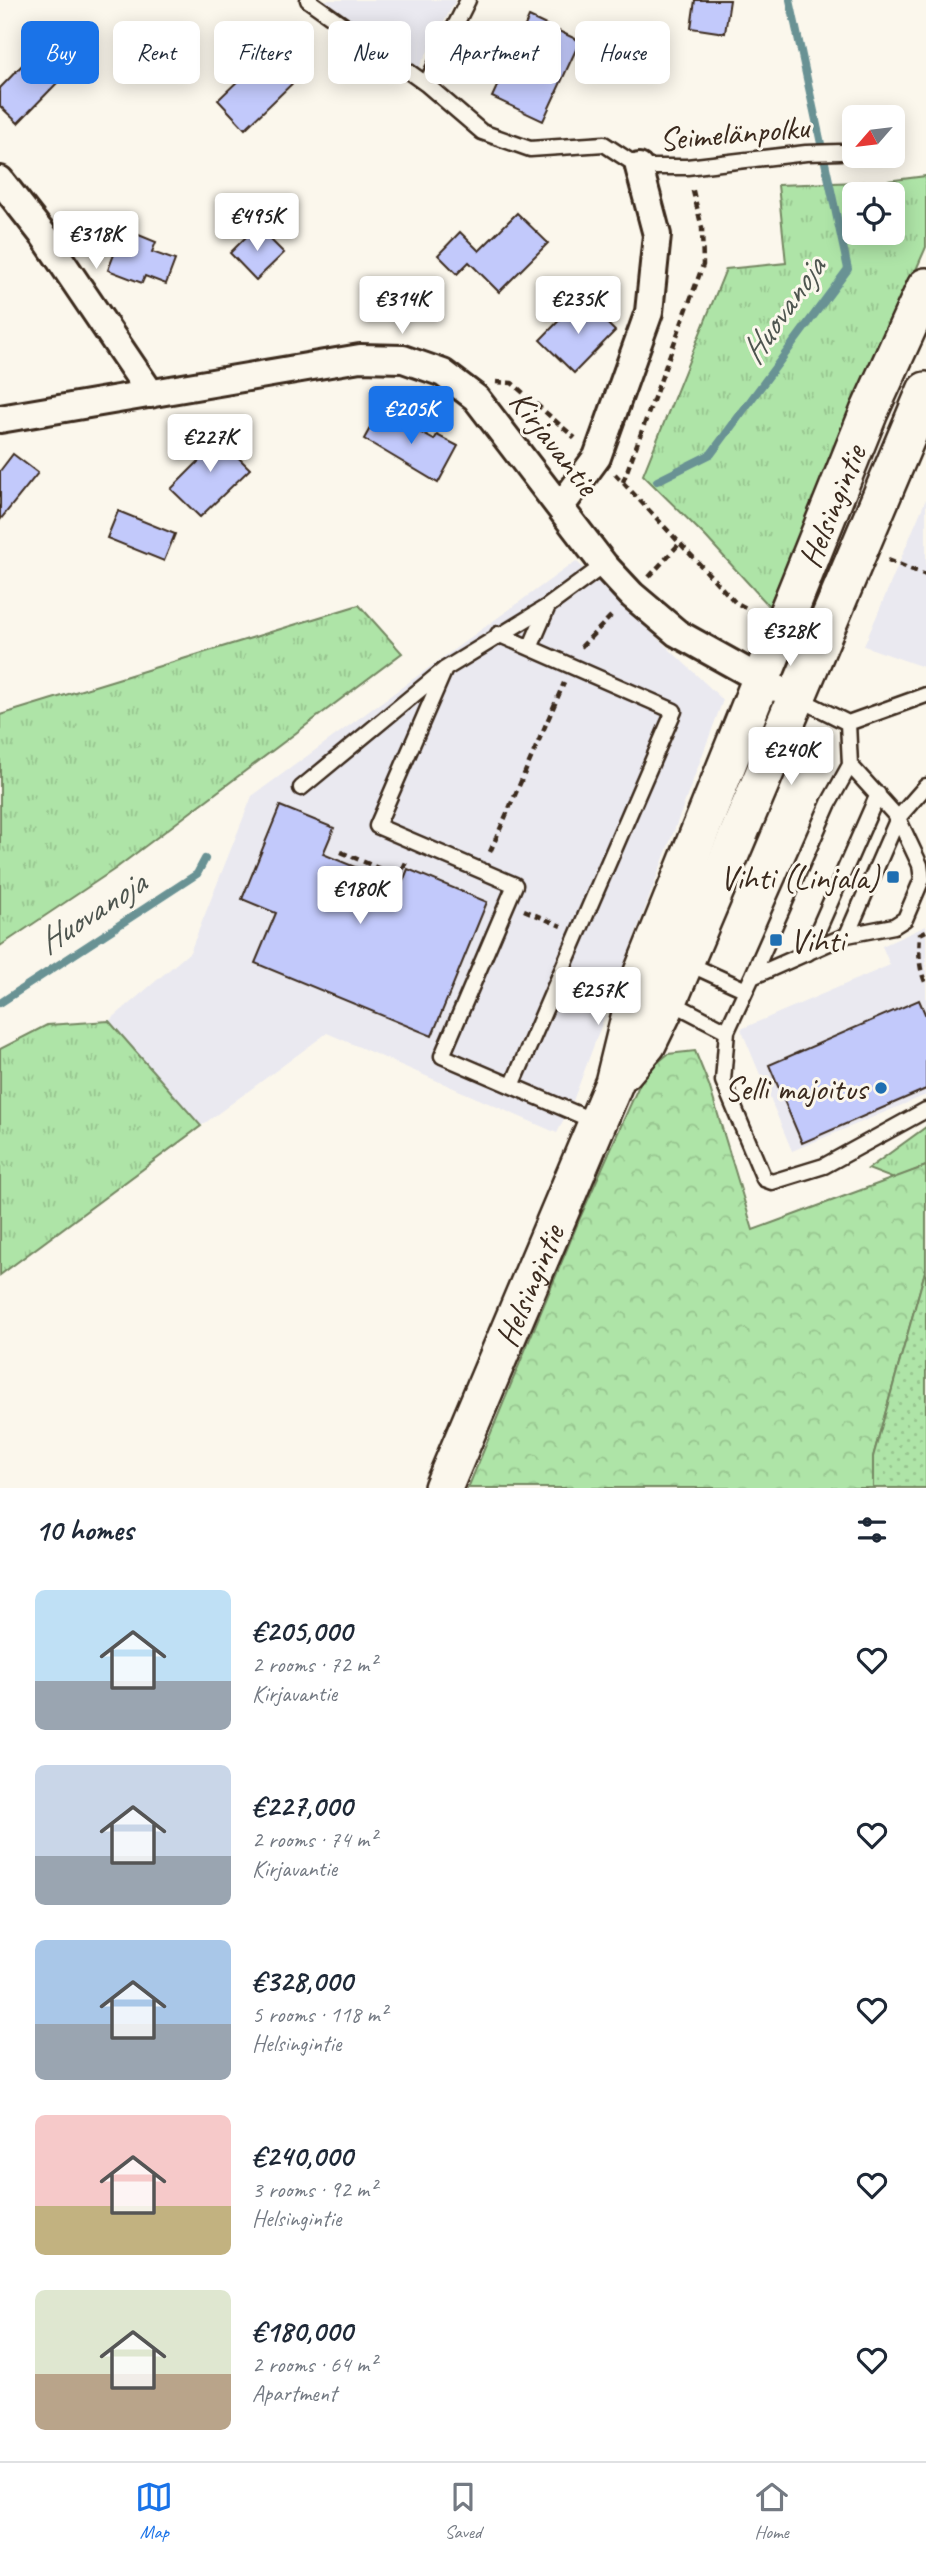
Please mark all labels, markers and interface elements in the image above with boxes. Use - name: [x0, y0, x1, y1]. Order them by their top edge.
- chip: Buy: [21, 21, 99, 84]
- chip: Rent: [113, 21, 200, 84]
- chip: Filters: [214, 21, 314, 84]
- chip: New: [328, 21, 411, 84]
- chip: Apartment: [425, 21, 561, 84]
- chip: House: [575, 21, 670, 84]
- street label: Seimelänpolku: [657, 105, 813, 160]
- north arrow: [842, 105, 905, 168]
- map controls: [842, 105, 905, 245]
- button: locate: [842, 182, 905, 245]
- pin: €495K: [208, 194, 306, 253]
- text: €495K: [231, 201, 283, 230]
- pin: €318K: [47, 212, 145, 271]
- text: €318K: [69, 219, 123, 248]
- water label: Huovanoja: [729, 246, 837, 372]
- pin: €314K: [353, 276, 451, 336]
- pin: €235K: [529, 276, 627, 336]
- text: €314K: [375, 284, 429, 313]
- text: €235K: [552, 284, 604, 313]
- street label: Kirjavantie: [500, 382, 610, 505]
- pin: €205K: [362, 386, 460, 446]
- text: €205K: [385, 394, 437, 423]
- pin: €227K: [161, 414, 259, 474]
- text: €227K: [184, 422, 237, 451]
- street label: Helsingintie: [789, 437, 876, 574]
- pin: €328K: [741, 608, 839, 668]
- text: €328K: [763, 616, 817, 645]
- pin: €240K: [742, 728, 840, 787]
- text: €240K: [764, 735, 818, 764]
- place label: Vihti (Linjala): [720, 857, 881, 899]
- water label: Huovanoja: [29, 859, 156, 964]
- pin: €180K: [311, 866, 409, 926]
- marker: Vihti (Linjala): [885, 869, 901, 885]
- text: €180K: [333, 874, 387, 903]
- place label: Vihti: [790, 920, 849, 962]
- marker: Vihti: [768, 932, 784, 948]
- pin: €257K: [549, 968, 647, 1027]
- text: €257K: [572, 975, 624, 1004]
- place label: Selli majoitus: [724, 1068, 870, 1110]
- marker: Selli majoitus: [873, 1080, 889, 1096]
- street label: Helsingintie: [485, 1216, 575, 1353]
- text: 10 homes: [35, 1511, 133, 1549]
- icon: filters: [853, 1511, 891, 1549]
- text: €205,000: [252, 1612, 352, 1650]
- icon: home: [91, 1618, 175, 1702]
- icon: heart: [853, 1641, 891, 1679]
- text: 2 rooms · 72 m²: [252, 1650, 376, 1679]
- text: Kirjavantie: [252, 1679, 337, 1708]
- text: €227,000: [252, 1787, 352, 1825]
- icon: home: [91, 1793, 175, 1877]
- icon: heart: [853, 1816, 891, 1854]
- text: 2 rooms · 74 m²: [252, 1825, 376, 1854]
- text: Kirjavantie: [252, 1854, 337, 1883]
- text: €328,000: [252, 1962, 352, 2000]
- icon: home: [91, 1968, 175, 2052]
- icon: heart: [853, 1991, 891, 2029]
- text: 5 rooms · 118 m²: [252, 2000, 387, 2029]
- text: Helsingintie: [252, 2029, 341, 2058]
- text: €240,000: [252, 2137, 352, 2175]
- icon: home: [91, 2143, 175, 2227]
- icon: heart: [853, 2166, 891, 2204]
- text: 3 rooms · 92 m²: [252, 2175, 376, 2204]
- text: Helsingintie: [252, 2204, 341, 2233]
- text: €180,000: [252, 2312, 352, 2350]
- icon: home: [91, 2318, 175, 2402]
- icon: heart: [853, 2341, 891, 2379]
- text: 2 rooms · 64 m²: [252, 2350, 376, 2379]
- text: Apartment: [252, 2379, 337, 2408]
- tab: Map: [135, 2478, 173, 2544]
- tab: Saved: [444, 2478, 482, 2544]
- tab: Home: [753, 2478, 791, 2544]

